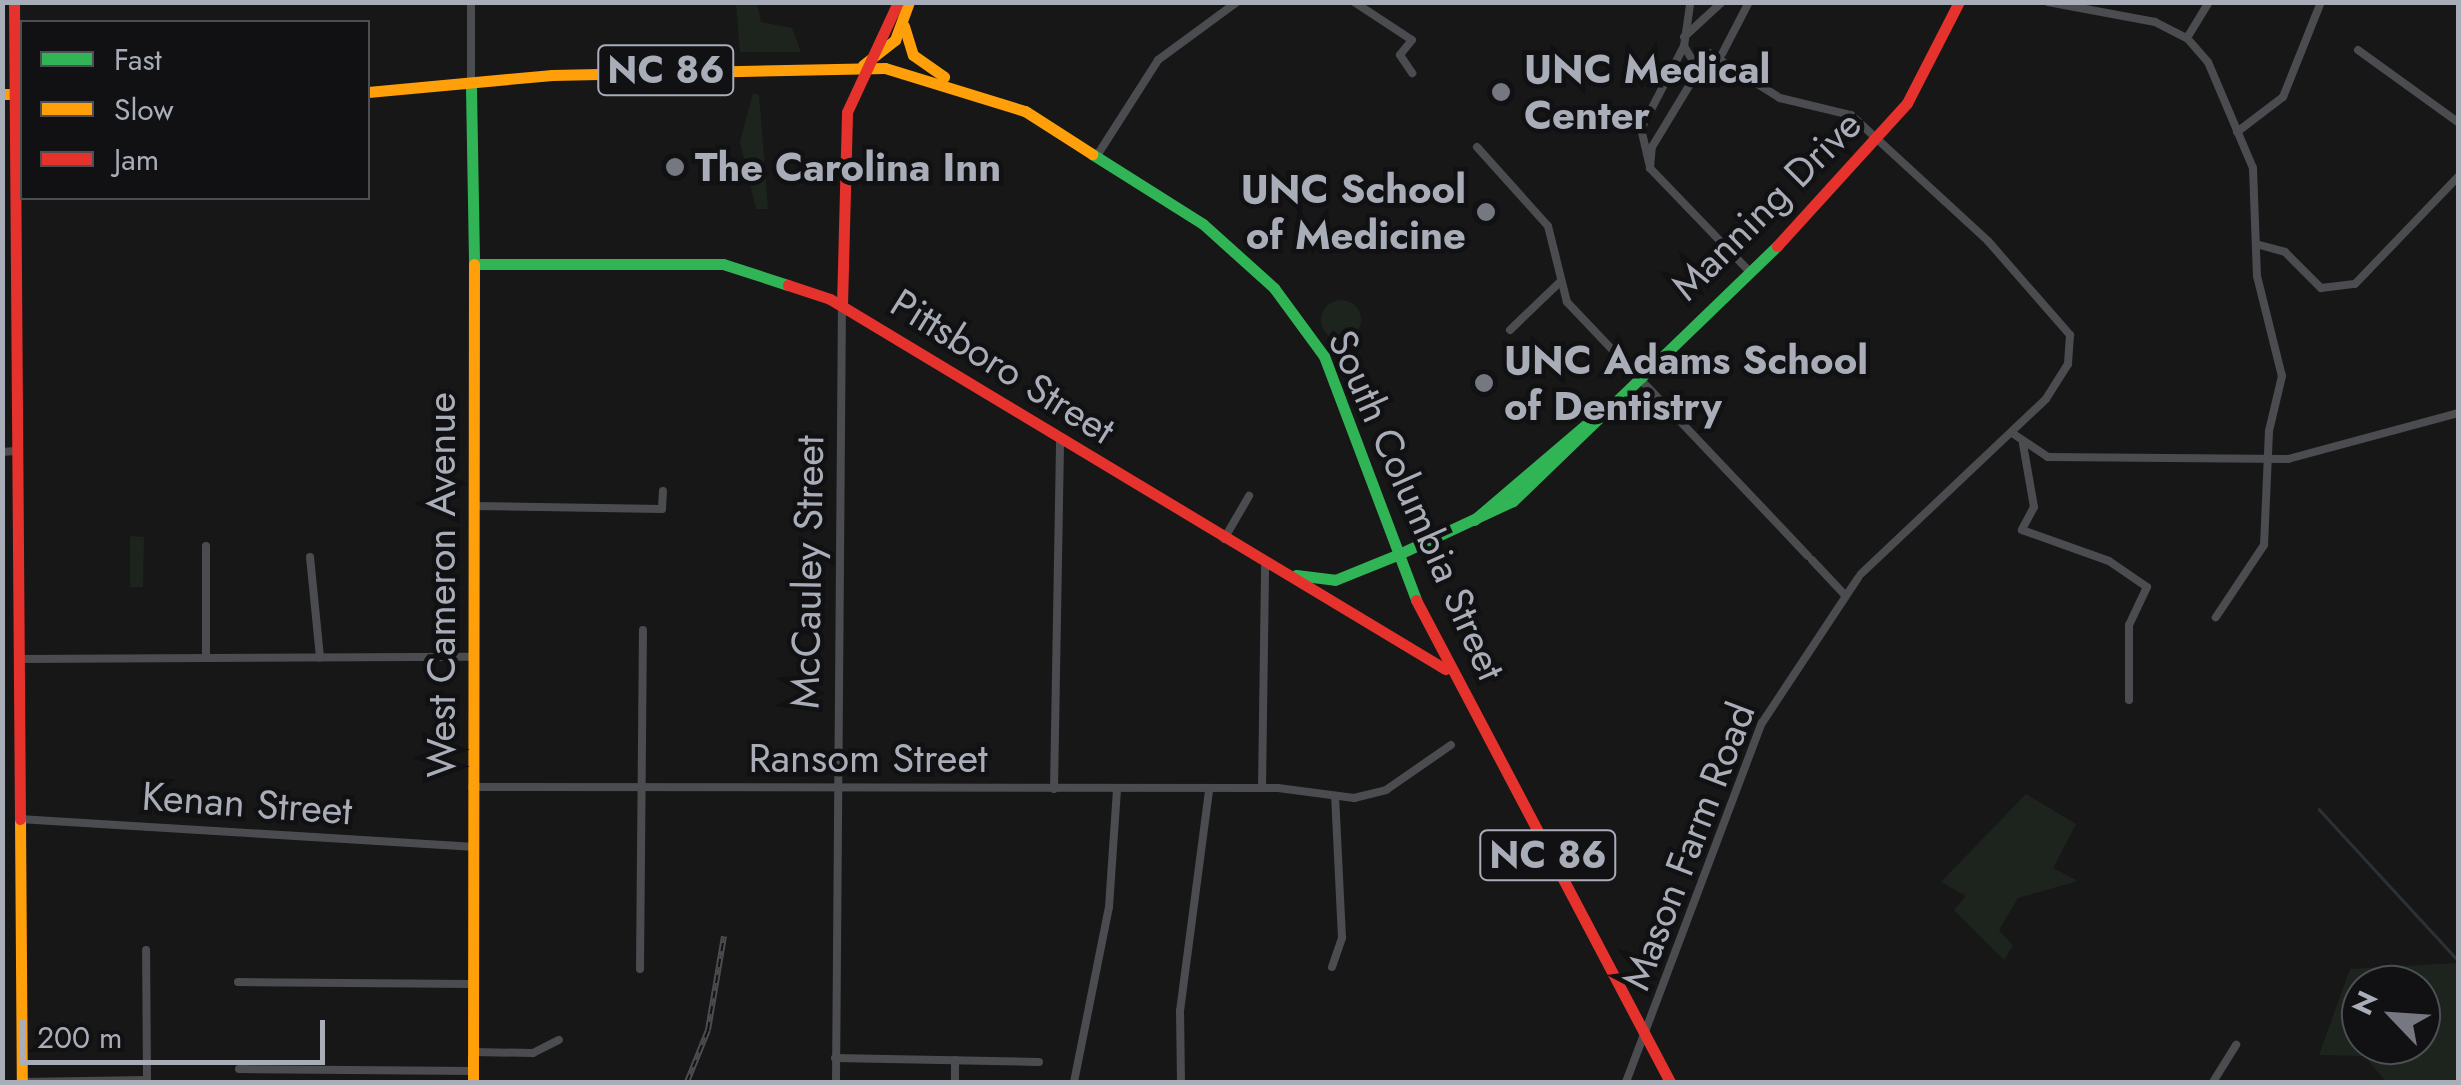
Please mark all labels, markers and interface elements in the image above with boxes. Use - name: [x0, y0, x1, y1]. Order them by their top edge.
- legend: [20, 20, 370, 200]
- road number: NC 86: [596, 37, 736, 103]
- text: Fast: [114, 38, 162, 81]
- place label: UNC Medical Center: [1524, 45, 1770, 139]
- marker: UNC Medical Center: [1488, 79, 1514, 105]
- text: Slow: [114, 88, 174, 131]
- street label: Manning Drive: [1661, 100, 1871, 310]
- text: Jam: [114, 138, 159, 181]
- place label: The Carolina Inn: [695, 143, 1001, 191]
- marker: The Carolina Inn: [664, 156, 686, 178]
- place label: UNC School of Medicine: [1241, 165, 1466, 259]
- marker: UNC School of Medicine: [1475, 201, 1497, 223]
- street label: Pittsboro Street: [882, 278, 1124, 454]
- street label: South Columbia Street: [1318, 323, 1516, 687]
- place label: UNC Adams School of Dentistry: [1504, 336, 1868, 430]
- marker: UNC Adams School of Dentistry: [1473, 372, 1495, 394]
- street label: West Cameron Avenue: [417, 392, 465, 778]
- street label: McCauley Street: [781, 435, 833, 709]
- street label: Mason Farm Road: [1611, 696, 1765, 996]
- street label: Ransom Street: [748, 734, 988, 782]
- street label: Kenan Street: [140, 772, 354, 834]
- road number: NC 86: [1478, 822, 1618, 888]
- north arrow: [2341, 965, 2441, 1065]
- text: N: [2342, 984, 2388, 1022]
- scale bar: [25, 1000, 330, 1062]
- text: 200 m: [37, 1016, 122, 1059]

